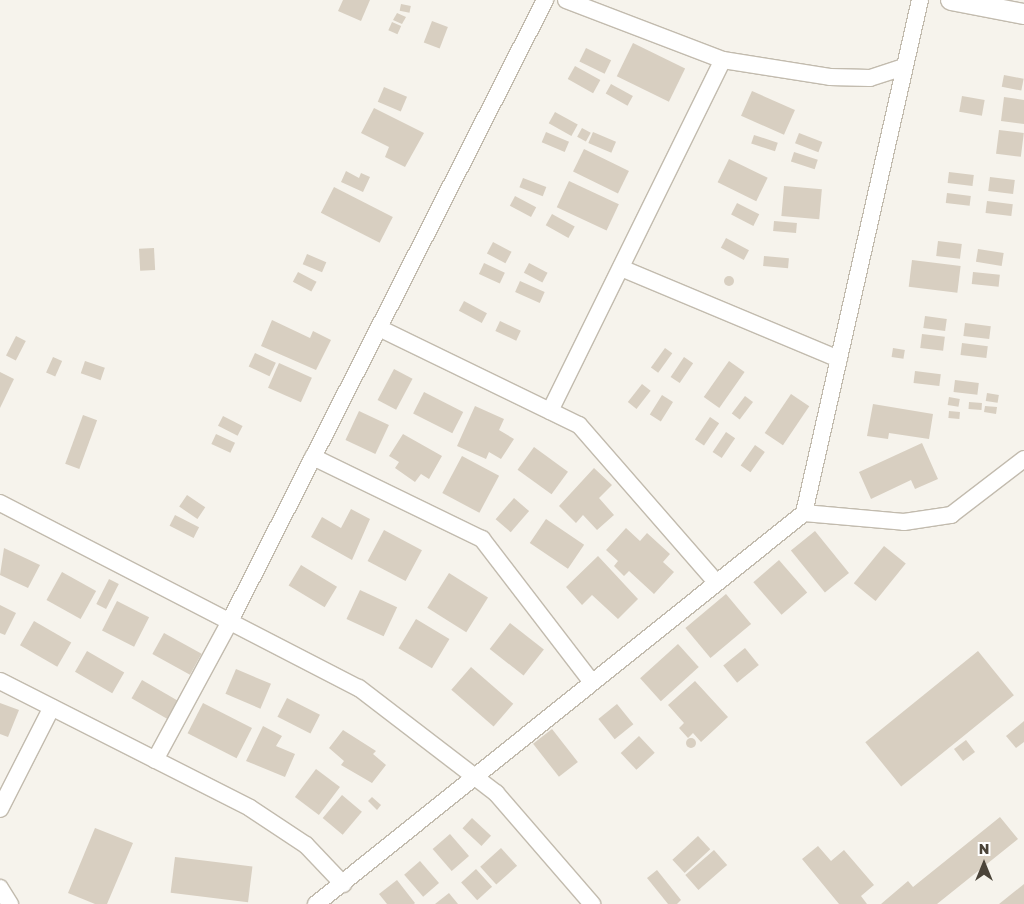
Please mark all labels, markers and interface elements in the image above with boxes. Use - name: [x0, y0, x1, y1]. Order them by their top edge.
- north arrow: [959, 839, 1009, 889]
- text: N: [979, 840, 989, 857]

